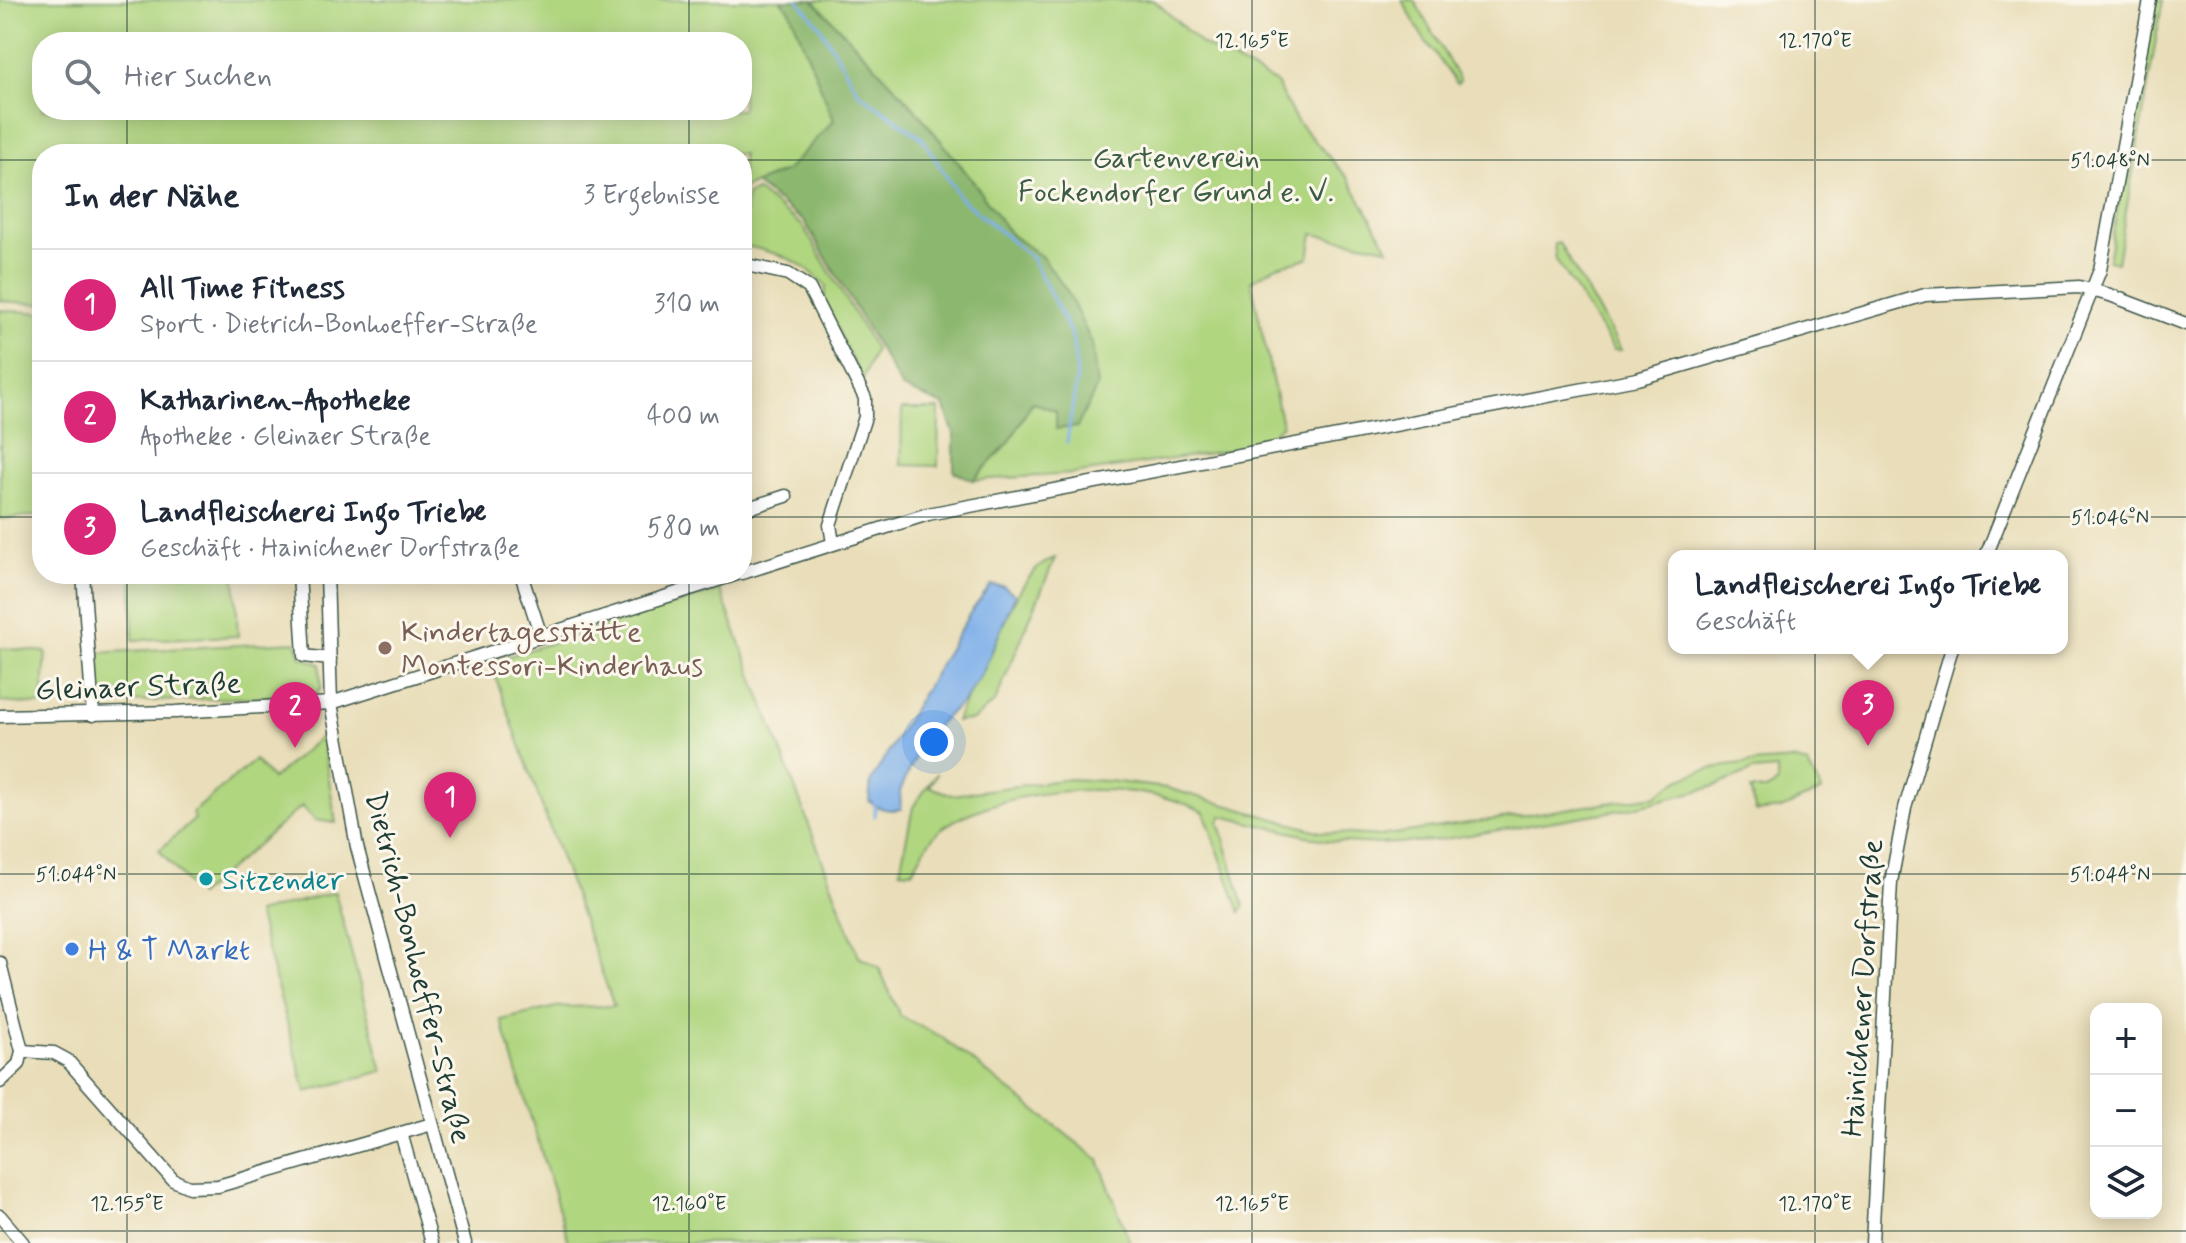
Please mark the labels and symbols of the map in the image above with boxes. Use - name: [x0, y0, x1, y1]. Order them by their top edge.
- text: 12.165°E: [1215, 28, 1289, 55]
- text: 12.170°E: [1778, 28, 1852, 55]
- park label: Gartenverein Fockendorfer Grund e. V.: [1018, 139, 1334, 212]
- text: 51.048°N: [2070, 148, 2150, 175]
- text: 51.046°N: [2071, 505, 2149, 532]
- place label: Kindertagesstätte Montessori-Kinderhaus: [401, 613, 703, 686]
- marker: Kindertagesstätte Montessori-Kinderhaus: [376, 639, 394, 657]
- street label: Gleinaer Straße: [34, 664, 242, 711]
- pin: 3: [1842, 680, 1894, 746]
- pin: 2: [269, 682, 321, 748]
- your location: [914, 722, 954, 762]
- pin: 1: [424, 772, 476, 838]
- street label: Dietrich-Bonhoeffer-Straße: [355, 787, 480, 1147]
- street label: Hainichener Dorfstraße: [1834, 838, 1893, 1138]
- place label: Sitzender: [222, 861, 345, 900]
- text: 51.044°N: [36, 862, 116, 889]
- text: 51.044°N: [2070, 862, 2150, 889]
- marker: Sitzender: [197, 870, 215, 888]
- place label: H & T Markt: [88, 931, 250, 970]
- marker: H & T Markt: [63, 940, 81, 958]
- text: 12.155°E: [90, 1191, 164, 1218]
- text: 12.160°E: [652, 1191, 726, 1218]
- text: 12.165°E: [1215, 1191, 1289, 1218]
- text: 12.170°E: [1778, 1191, 1852, 1218]

